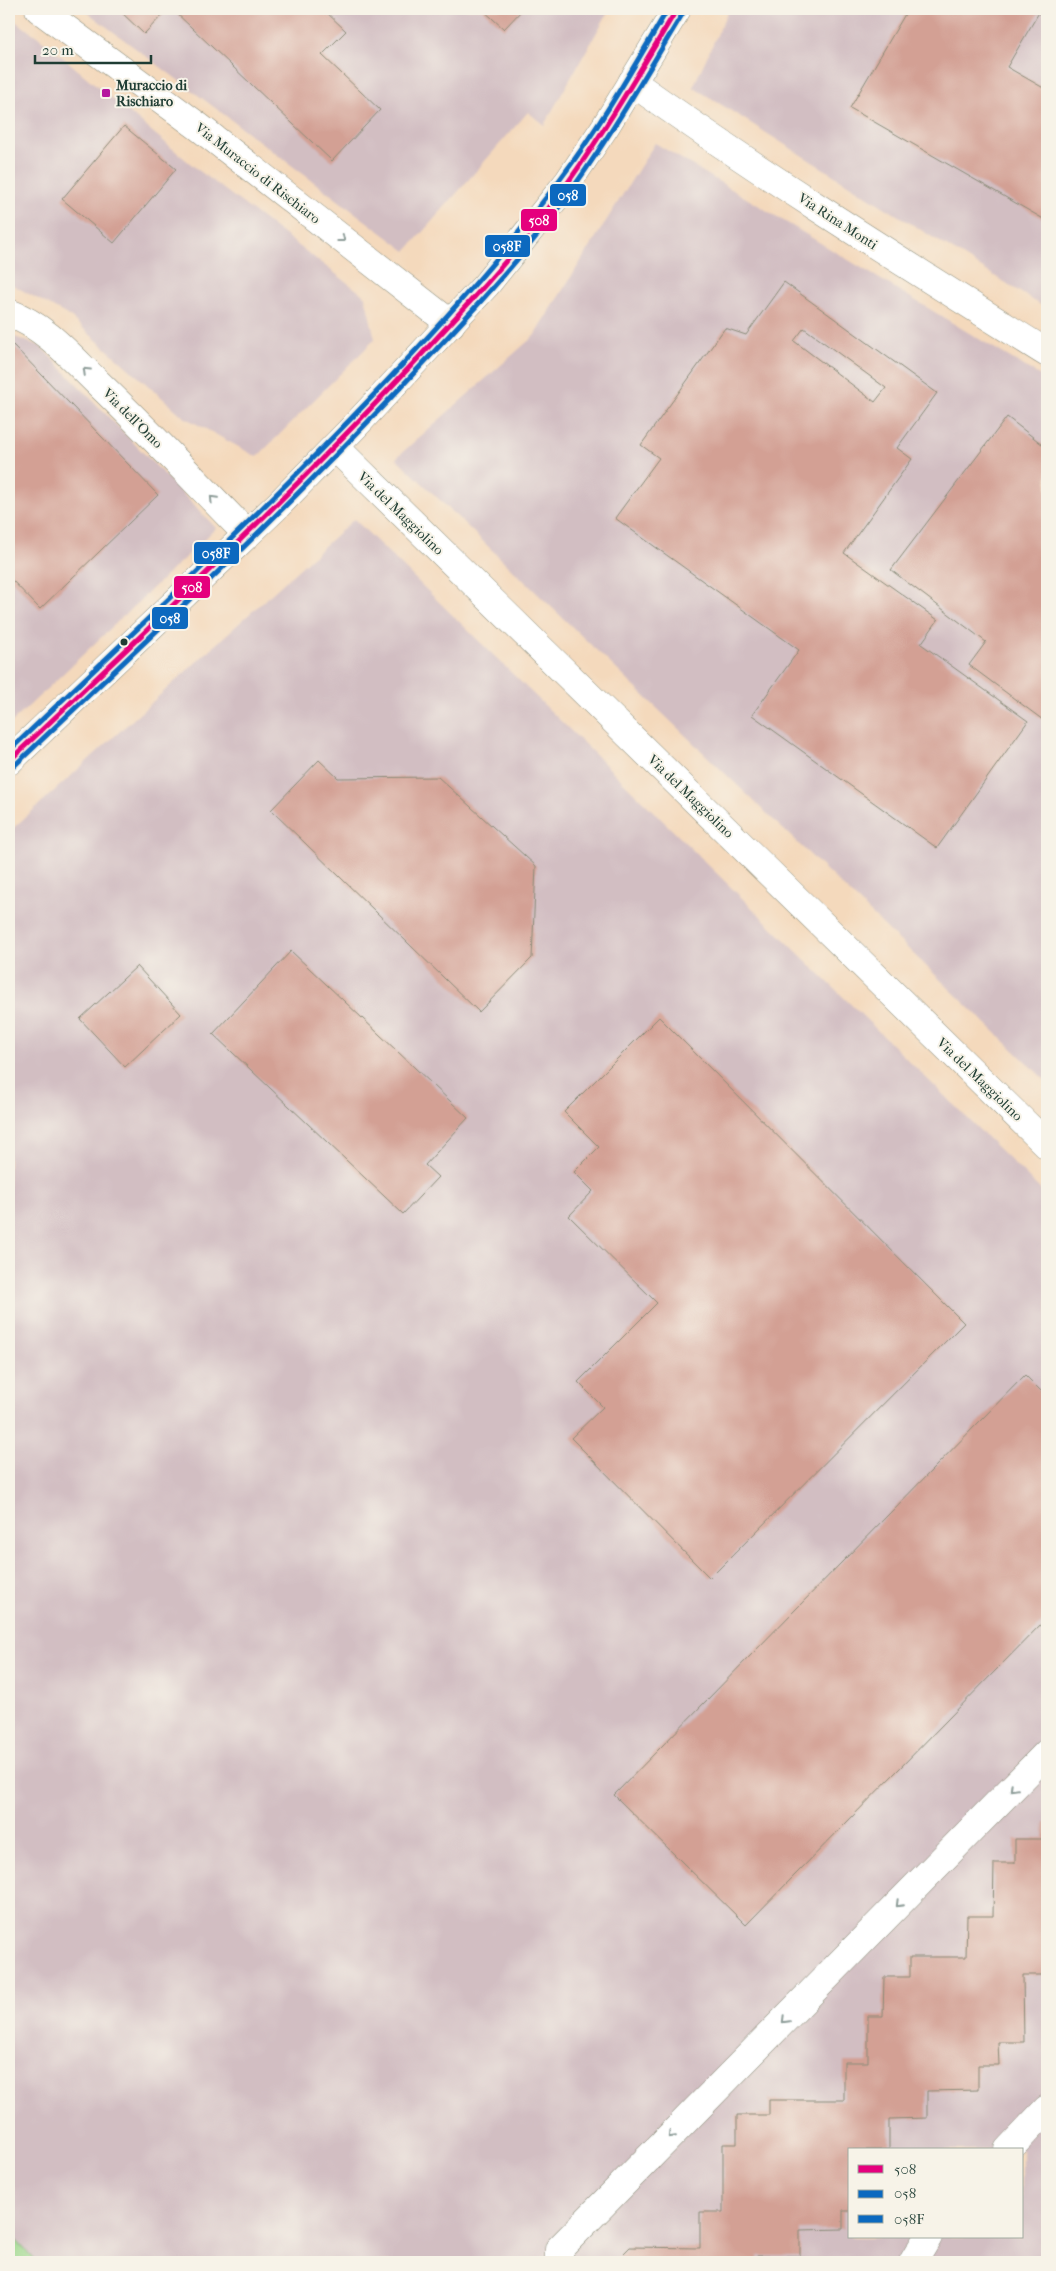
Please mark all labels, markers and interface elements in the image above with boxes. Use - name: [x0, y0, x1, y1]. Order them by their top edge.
- scale bar: [35, 32, 151, 64]
- text: 20 m: [42, 41, 74, 59]
- place label: Muraccio di Rischiaro: [115, 77, 188, 110]
- marker: Muraccio di Rischiaro: [100, 87, 112, 99]
- street label: Via Muraccio di Rischiaro: [191, 119, 324, 227]
- line badge: 058: [549, 183, 587, 207]
- text: 058: [558, 187, 578, 204]
- street label: Via Rina Monti: [794, 189, 881, 253]
- line badge: 508: [520, 208, 558, 232]
- text: 508: [529, 212, 549, 229]
- one-way arrow: [337, 234, 346, 243]
- line badge: 058F: [484, 234, 531, 258]
- text: 058F: [493, 238, 522, 255]
- one-way arrow: [83, 368, 92, 377]
- street label: Via dell'Omo: [98, 384, 166, 452]
- street label: Via del Maggiolino: [354, 467, 447, 559]
- one-way arrow: [210, 496, 219, 505]
- line badge: 058F: [193, 541, 240, 565]
- text: 058F: [202, 545, 231, 562]
- line badge: 508: [173, 575, 211, 599]
- text: 508: [182, 579, 202, 596]
- line badge: 058: [151, 606, 189, 630]
- text: 058: [160, 610, 180, 627]
- unlabelled marker: [119, 637, 129, 647]
- street label: Via del Maggiolino: [644, 750, 737, 842]
- street label: Via del Maggiolino: [933, 1033, 1026, 1125]
- one-way arrow: [1010, 1782, 1019, 1791]
- one-way arrow: [896, 1898, 905, 1907]
- one-way arrow: [782, 2014, 791, 2023]
- one-way arrow: [668, 2130, 677, 2139]
- legend: [848, 2148, 1024, 2238]
- text: 508: [894, 2160, 916, 2178]
- text: 058: [894, 2184, 916, 2202]
- text: 058F: [894, 2210, 924, 2228]

